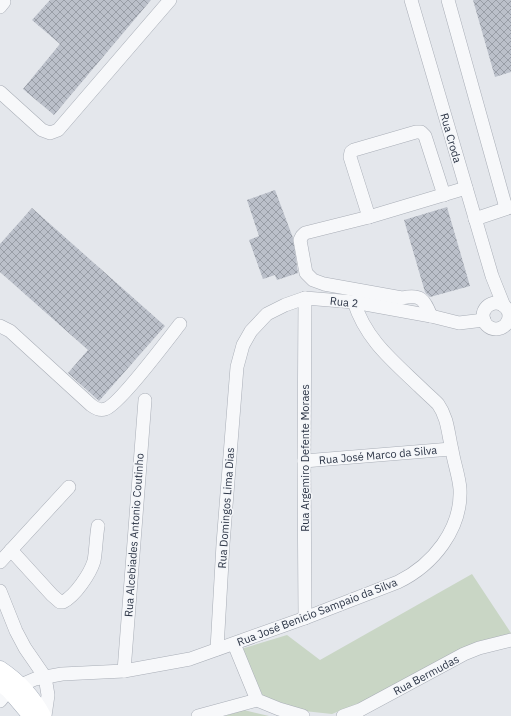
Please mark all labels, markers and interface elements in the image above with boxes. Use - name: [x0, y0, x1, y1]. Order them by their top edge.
- street label: Rua Croda: [437, 112, 465, 165]
- street label: Rua 2: [329, 294, 359, 310]
- street label: Rua Argemiro Defente Moraes: [298, 384, 312, 532]
- street label: Rua José Marco da Silva: [318, 443, 438, 467]
- street label: Rua Domingos Lima Dias: [215, 447, 237, 569]
- street label: Rua Alcebiades Antonio Coutinho: [121, 453, 147, 617]
- street label: Rua José Benicio Sampaio da Silva: [235, 575, 399, 649]
- street label: Rua Bermudas: [391, 652, 461, 698]

